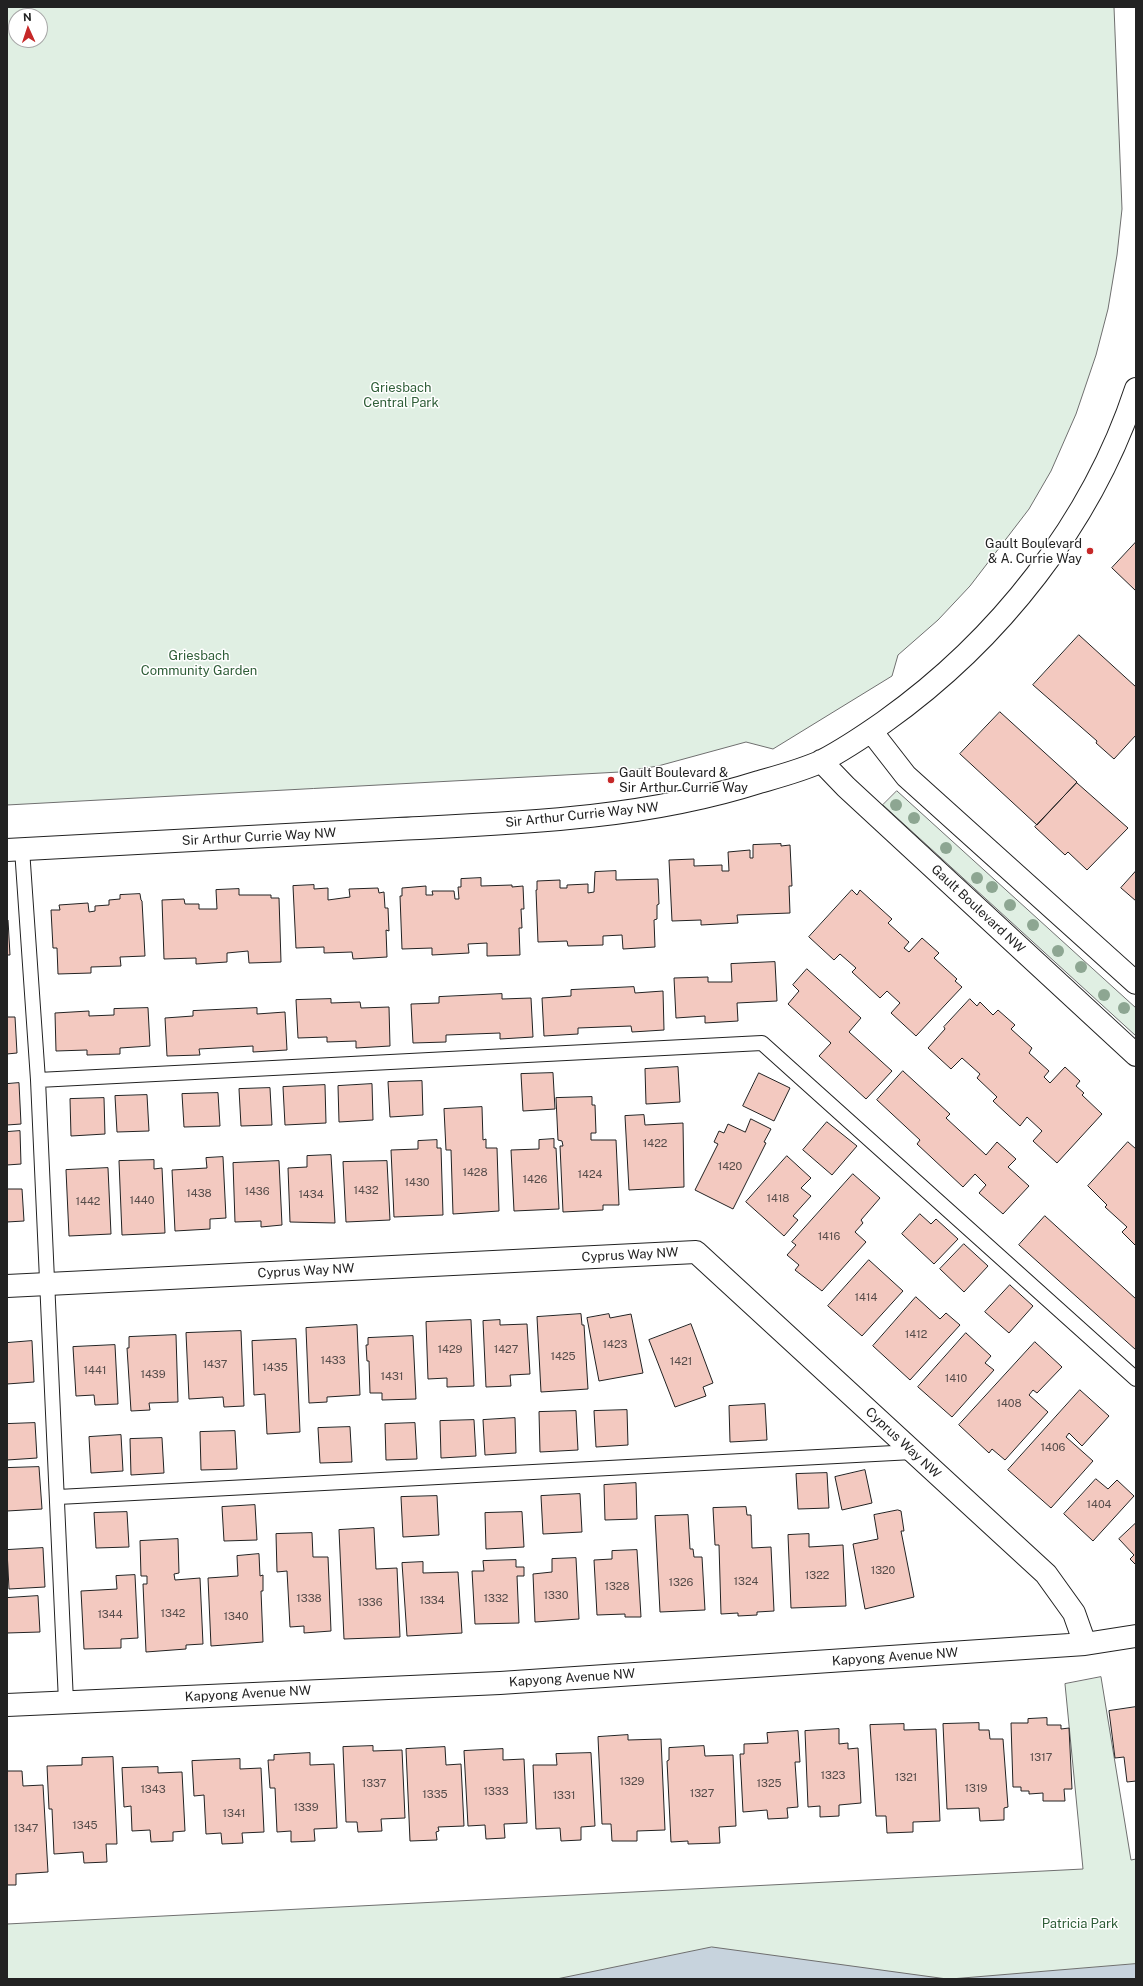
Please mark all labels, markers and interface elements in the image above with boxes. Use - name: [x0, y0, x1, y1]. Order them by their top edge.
- north arrow: [8, 8, 48, 48]
- text: N: [23, 11, 32, 23]
- park label: Griesbach Central Park: [363, 380, 439, 411]
- place label: Gault Boulevard & A. Currie Way: [985, 536, 1082, 567]
- marker: Gault Boulevard & A. Currie Way: [1085, 546, 1095, 556]
- park label: Griesbach Community Garden: [141, 648, 257, 679]
- place label: Gault Boulevard & Sir Arthur Currie Way: [619, 765, 748, 796]
- marker: Gault Boulevard & Sir Arthur Currie Way: [606, 775, 616, 785]
- street label: Sir Arthur Currie Way NW: [504, 799, 660, 831]
- street label: Sir Arthur Currie Way NW: [181, 825, 337, 849]
- street label: Gault Boulevard NW: [928, 862, 1028, 956]
- house number: 1422: [643, 1137, 667, 1151]
- house number: 1420: [718, 1160, 742, 1174]
- house number: 1428: [462, 1166, 488, 1180]
- house number: 1424: [578, 1168, 602, 1182]
- house number: 1426: [523, 1173, 547, 1187]
- house number: 1430: [405, 1176, 429, 1190]
- house number: 1432: [354, 1184, 378, 1198]
- house number: 1436: [244, 1185, 270, 1199]
- house number: 1438: [186, 1187, 212, 1201]
- house number: 1434: [298, 1188, 324, 1202]
- house number: 1418: [767, 1192, 789, 1206]
- house number: 1440: [129, 1194, 155, 1208]
- house number: 1442: [76, 1195, 100, 1209]
- house number: 1416: [818, 1230, 840, 1244]
- street label: Cyprus Way NW: [581, 1245, 679, 1265]
- street label: Cyprus Way NW: [257, 1261, 355, 1281]
- house number: 1414: [855, 1291, 877, 1305]
- house number: 1412: [905, 1328, 927, 1342]
- house number: 1423: [603, 1338, 627, 1352]
- house number: 1429: [438, 1343, 462, 1357]
- house number: 1427: [494, 1343, 518, 1357]
- house number: 1425: [551, 1350, 575, 1364]
- house number: 1433: [320, 1354, 346, 1368]
- house number: 1421: [670, 1355, 692, 1369]
- house number: 1437: [203, 1358, 227, 1372]
- house number: 1435: [262, 1361, 288, 1375]
- house number: 1441: [84, 1364, 106, 1378]
- house number: 1439: [140, 1368, 166, 1382]
- house number: 1431: [381, 1370, 403, 1384]
- house number: 1410: [945, 1372, 967, 1386]
- house number: 1408: [996, 1397, 1022, 1411]
- street label: Cyprus Way NW: [862, 1404, 944, 1482]
- house number: 1406: [1041, 1441, 1065, 1455]
- house number: 1404: [1086, 1498, 1112, 1512]
- house number: 1320: [871, 1564, 895, 1578]
- house number: 1322: [805, 1569, 829, 1583]
- house number: 1324: [734, 1575, 758, 1589]
- house number: 1326: [669, 1576, 693, 1590]
- house number: 1328: [604, 1580, 630, 1594]
- house number: 1330: [544, 1589, 568, 1603]
- house number: 1338: [296, 1592, 322, 1606]
- house number: 1332: [484, 1592, 508, 1606]
- house number: 1334: [419, 1594, 445, 1608]
- house number: 1336: [357, 1596, 383, 1610]
- house number: 1342: [161, 1607, 185, 1621]
- house number: 1344: [97, 1608, 123, 1622]
- house number: 1340: [223, 1610, 249, 1624]
- street label: Kapyong Avenue NW: [831, 1645, 959, 1669]
- street label: Kapyong Avenue NW: [508, 1666, 636, 1690]
- street label: Kapyong Avenue NW: [184, 1683, 312, 1705]
- house number: 1317: [1030, 1751, 1052, 1765]
- house number: 1323: [821, 1769, 845, 1783]
- house number: 1321: [895, 1771, 917, 1785]
- house number: 1329: [620, 1775, 644, 1789]
- house number: 1337: [362, 1777, 386, 1791]
- house number: 1325: [756, 1777, 782, 1791]
- house number: 1319: [965, 1782, 987, 1796]
- house number: 1343: [140, 1783, 166, 1797]
- house number: 1333: [483, 1785, 509, 1799]
- house number: 1327: [690, 1787, 714, 1801]
- house number: 1335: [422, 1788, 448, 1802]
- house number: 1331: [553, 1789, 575, 1803]
- house number: 1339: [293, 1801, 319, 1815]
- house number: 1341: [223, 1807, 245, 1821]
- house number: 1345: [72, 1819, 98, 1833]
- house number: 1347: [14, 1822, 38, 1836]
- park label: Patricia Park: [1042, 1916, 1118, 1932]

